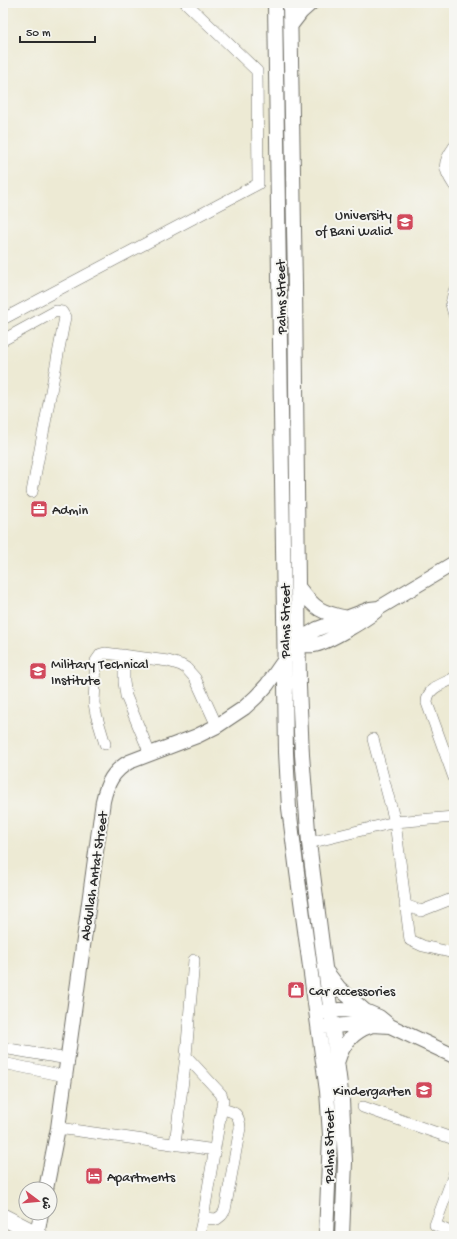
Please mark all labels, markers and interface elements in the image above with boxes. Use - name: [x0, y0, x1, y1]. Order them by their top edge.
- scale bar: [20, 18, 95, 44]
- text: 50 m: [26, 27, 51, 41]
- place label: University of Bani Walid: [315, 208, 394, 241]
- school or university icon: University of Bani Walid: [395, 212, 415, 232]
- street label: Palms Street: [273, 258, 292, 335]
- office icon: Admin: [29, 499, 49, 519]
- place label: Admin: [52, 503, 88, 520]
- street label: Palms Street: [278, 583, 295, 659]
- place label: Military Technical Institute: [51, 657, 149, 690]
- school or university icon: Military Technical Institute: [28, 661, 48, 681]
- street label: Abdullah Antat Street: [78, 810, 113, 942]
- shop icon: Car accessories: [286, 980, 306, 1000]
- place label: Car accessories: [309, 984, 396, 1001]
- school or university icon: Kindergarten: [414, 1080, 434, 1100]
- place label: Kindergarten: [333, 1084, 411, 1101]
- street label: Palms Street: [322, 1108, 339, 1184]
- hotel icon: Apartments: [84, 1166, 104, 1186]
- place label: Apartments: [107, 1170, 176, 1187]
- north arrow: [18, 1181, 58, 1221]
- text: ش: [38, 1196, 53, 1211]

